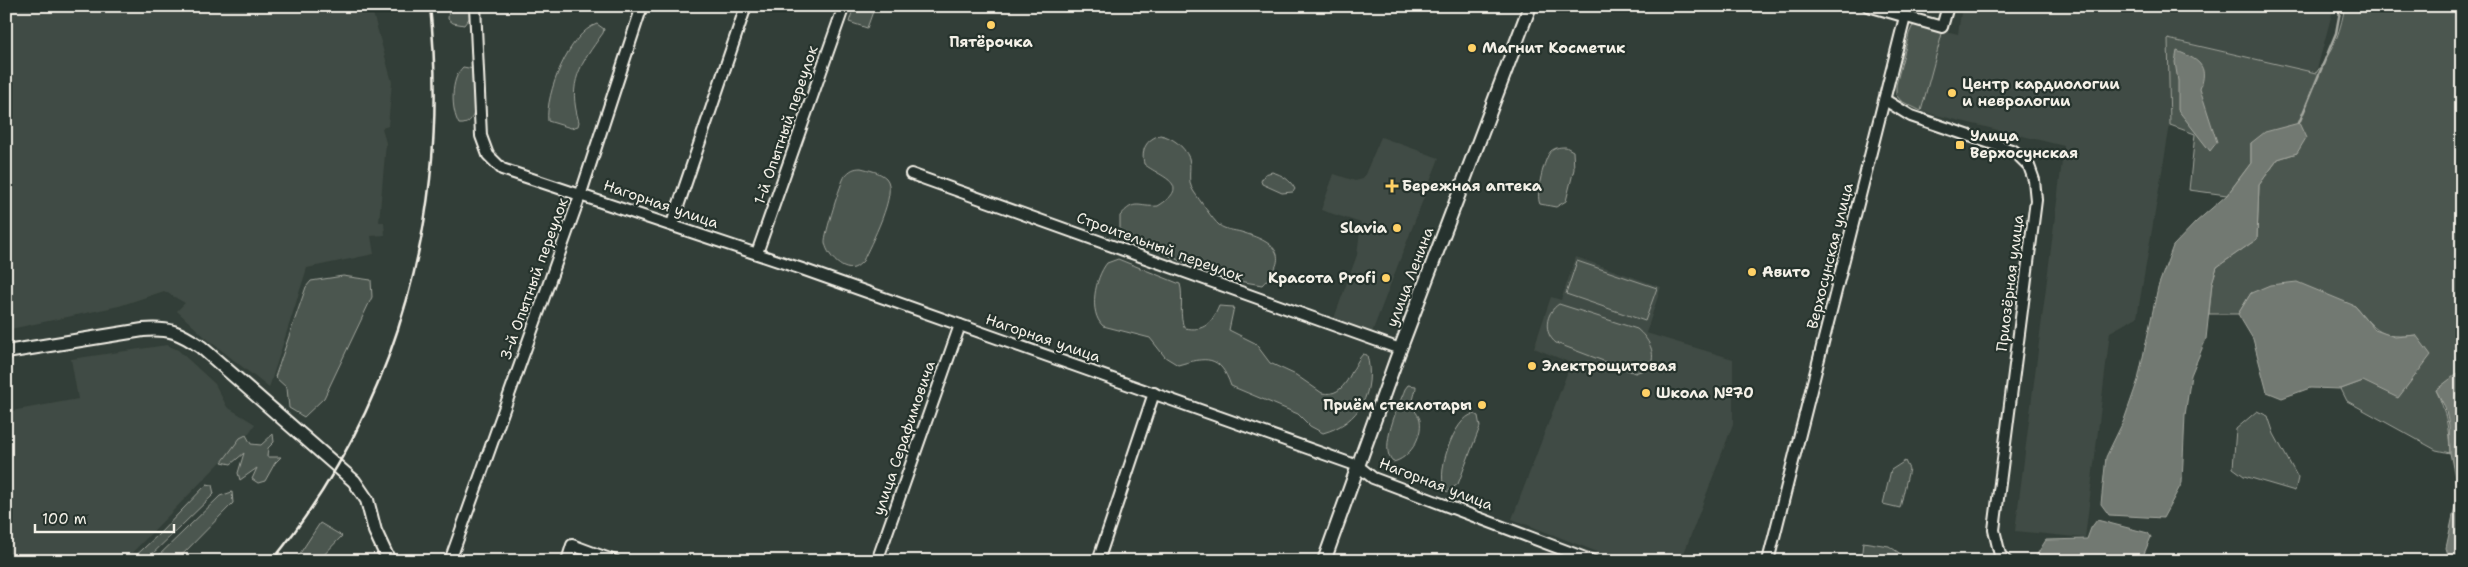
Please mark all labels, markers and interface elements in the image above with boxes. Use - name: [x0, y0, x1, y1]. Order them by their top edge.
- marker: Пятёрочка: [985, 19, 997, 31]
- place label: Пятёрочка: [949, 32, 1034, 52]
- place label: Магнит Косметик: [1482, 38, 1626, 58]
- marker: Магнит Косметик: [1466, 42, 1478, 54]
- street label: 1-й Опытный переулок: [749, 43, 823, 207]
- place label: Центр кардиологии и неврологии: [1962, 74, 2120, 111]
- marker: Центр кардиологии и неврологии: [1946, 87, 1958, 99]
- place label: Улица Верхосунская: [1970, 126, 2078, 163]
- marker: Улица Верхосунская: [1954, 139, 1966, 151]
- street label: Нагорная улица: [601, 175, 722, 233]
- place label: Бережная аптека: [1402, 176, 1543, 196]
- marker: Бережная аптека: [1386, 180, 1398, 192]
- street label: Верхосунская улица: [1802, 180, 1858, 331]
- street label: 3-й Опытный переулок: [495, 195, 573, 363]
- street label: Строительный переулок: [1074, 207, 1246, 287]
- street label: Приозёрная улица: [1992, 213, 2028, 353]
- place label: Slavia: [1340, 218, 1388, 238]
- marker: Slavia: [1391, 222, 1403, 234]
- street label: улица Ленина: [1382, 224, 1438, 330]
- place label: Авито: [1762, 262, 1810, 282]
- marker: Авито: [1746, 266, 1758, 278]
- place label: Красота Profi: [1268, 268, 1376, 288]
- marker: Красота Profi: [1380, 272, 1392, 284]
- street label: Нагорная улица: [983, 309, 1104, 367]
- place label: Электрощитовая: [1542, 356, 1677, 376]
- street label: улица Серафимовича: [868, 357, 940, 518]
- marker: Электрощитовая: [1526, 360, 1538, 372]
- place label: Школа №70: [1656, 383, 1754, 403]
- marker: Школа №70: [1640, 387, 1652, 399]
- place label: Приём стеклотары: [1323, 395, 1472, 415]
- marker: Приём стеклотары: [1476, 399, 1488, 411]
- street label: Нагорная улица: [1376, 453, 1496, 515]
- scale bar: [35, 502, 174, 534]
- text: 100 m: [42, 509, 87, 529]

